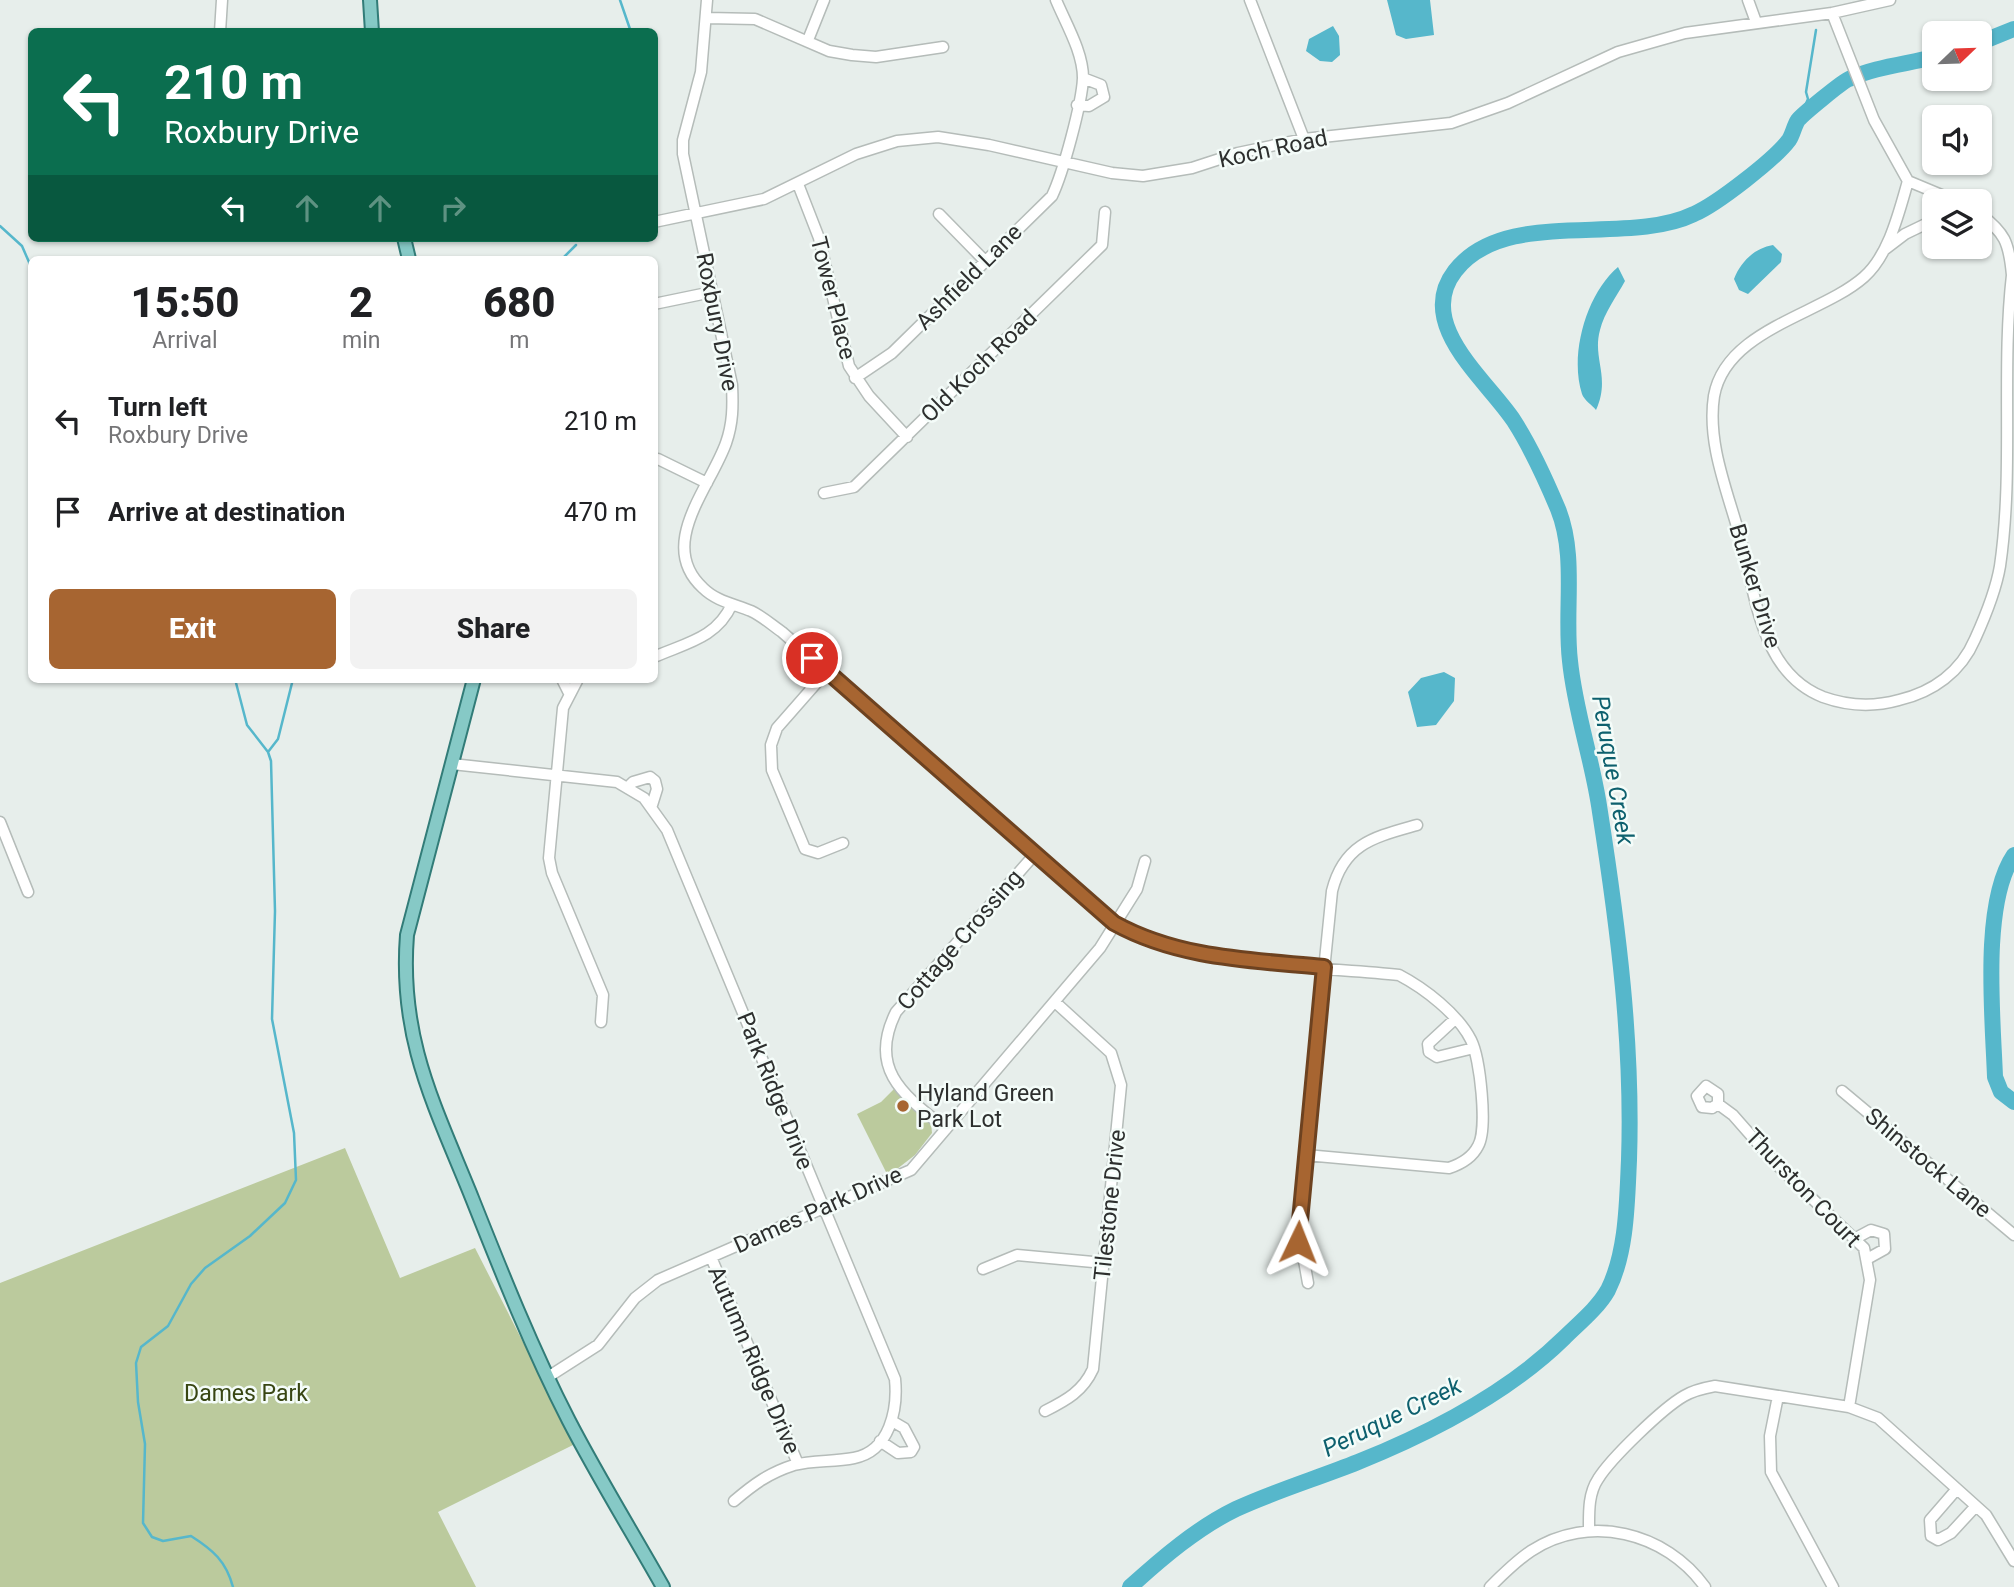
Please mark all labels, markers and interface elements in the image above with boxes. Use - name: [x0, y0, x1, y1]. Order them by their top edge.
- north arrow: [1922, 21, 1992, 91]
- map controls: [1922, 21, 1992, 259]
- text: 210 m: [164, 54, 303, 111]
- icon: left: [49, 56, 140, 147]
- button: sound: [1922, 105, 1992, 175]
- text: Roxbury Drive: [164, 113, 359, 151]
- street label: Koch Road: [1216, 124, 1330, 174]
- icon: left: [215, 189, 253, 227]
- icon: ahead: [288, 189, 326, 227]
- icon: ahead: [361, 189, 399, 227]
- icon: right: [434, 189, 472, 227]
- button: layers: [1922, 189, 1992, 259]
- street label: Ashfield Lane: [910, 218, 1028, 336]
- street label: Tower Place: [805, 234, 861, 362]
- street label: Roxbury Drive: [690, 251, 744, 393]
- text: 15:50: [130, 278, 240, 327]
- text: 2: [349, 278, 373, 327]
- text: 680: [483, 278, 556, 327]
- street label: Old Koch Road: [915, 304, 1043, 428]
- text: Arrival: [152, 327, 218, 354]
- text: min: [342, 327, 380, 354]
- text: m: [509, 327, 529, 354]
- text: Turn left: [108, 392, 207, 422]
- icon: left: [49, 402, 87, 440]
- text: 210 m: [564, 406, 637, 436]
- text: Roxbury Drive: [108, 422, 248, 449]
- icon: arrive: [49, 493, 87, 531]
- text: Arrive at destination: [108, 497, 345, 527]
- text: 470 m: [564, 497, 637, 527]
- street label: Bunker Drive: [1723, 521, 1787, 651]
- button: Exit: [49, 589, 336, 669]
- button: Share: [350, 589, 637, 669]
- pin: [782, 628, 842, 688]
- icon: arrive: [793, 639, 831, 677]
- water label: Peruque Creek: [1586, 693, 1640, 848]
- street label: Cottage Crossing: [892, 864, 1028, 1016]
- street label: Park Ridge Drive: [731, 1008, 819, 1174]
- place label: Hyland Green Park Lot: [917, 1080, 1054, 1133]
- marker: Hyland Green Park Lot: [895, 1098, 911, 1114]
- street label: Shinstock Lane: [1860, 1102, 1996, 1224]
- street label: Thurston Court: [1740, 1123, 1866, 1253]
- street label: Tilestone Drive: [1089, 1128, 1131, 1282]
- street label: Dames Park Drive: [730, 1161, 906, 1259]
- position arrow: [1261, 1205, 1335, 1279]
- street label: Autumn Ridge Drive: [702, 1262, 806, 1458]
- water label: Peruque Creek: [1318, 1371, 1467, 1463]
- park label: Dames Park: [184, 1380, 308, 1407]

